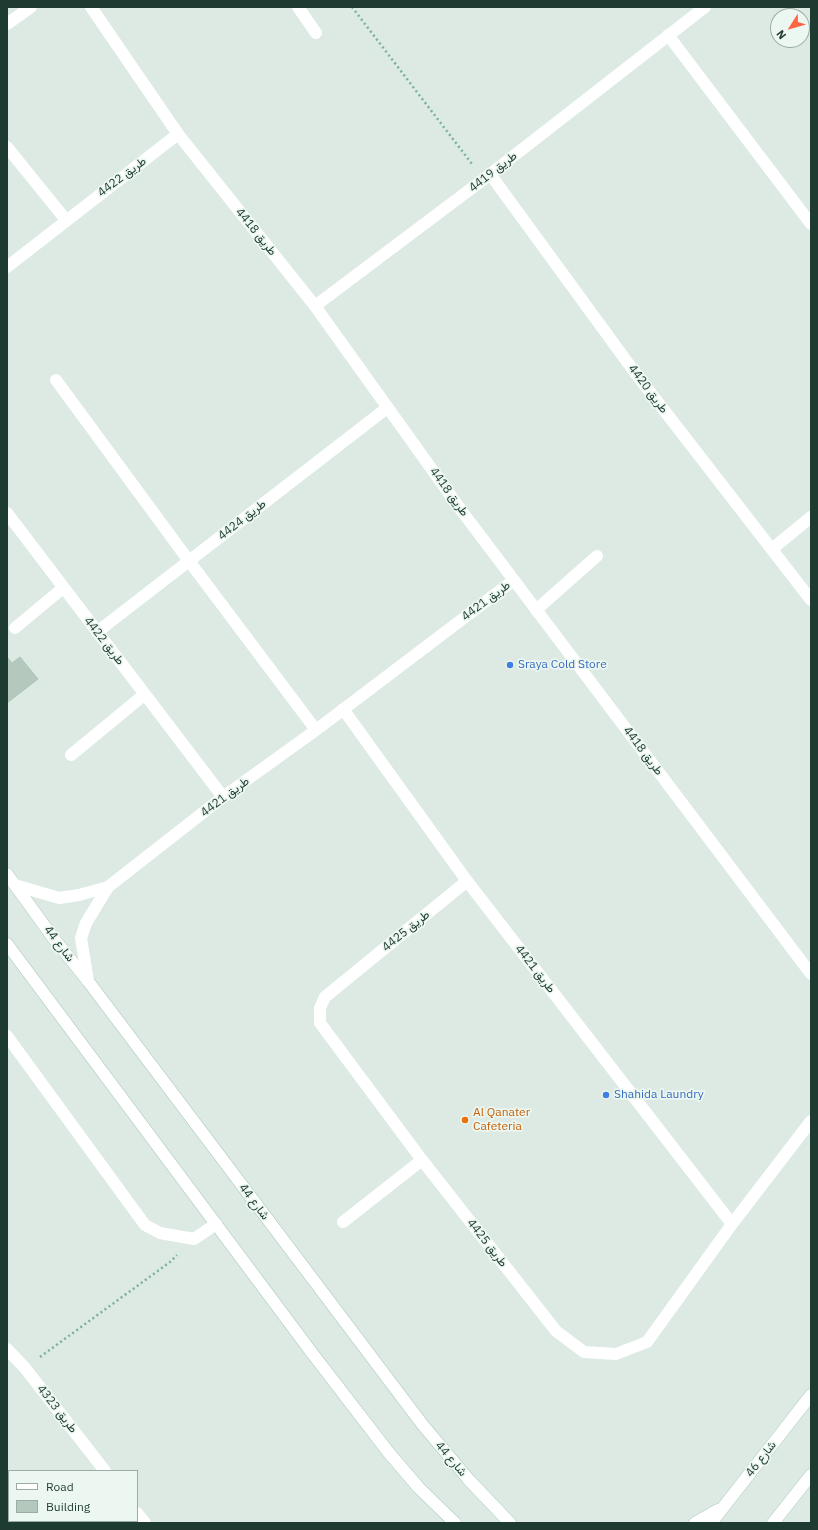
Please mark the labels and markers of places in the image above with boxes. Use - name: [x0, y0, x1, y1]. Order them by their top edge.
- place label: Sraya Cold Store: [518, 658, 607, 672]
- marker: Sraya Cold Store: [505, 660, 515, 670]
- place label: Shahida Laundry: [614, 1088, 704, 1102]
- marker: Shahida Laundry: [601, 1090, 611, 1100]
- place label: Al Qanater Cafeteria: [473, 1106, 530, 1134]
- marker: Al Qanater Cafeteria: [460, 1115, 470, 1125]

